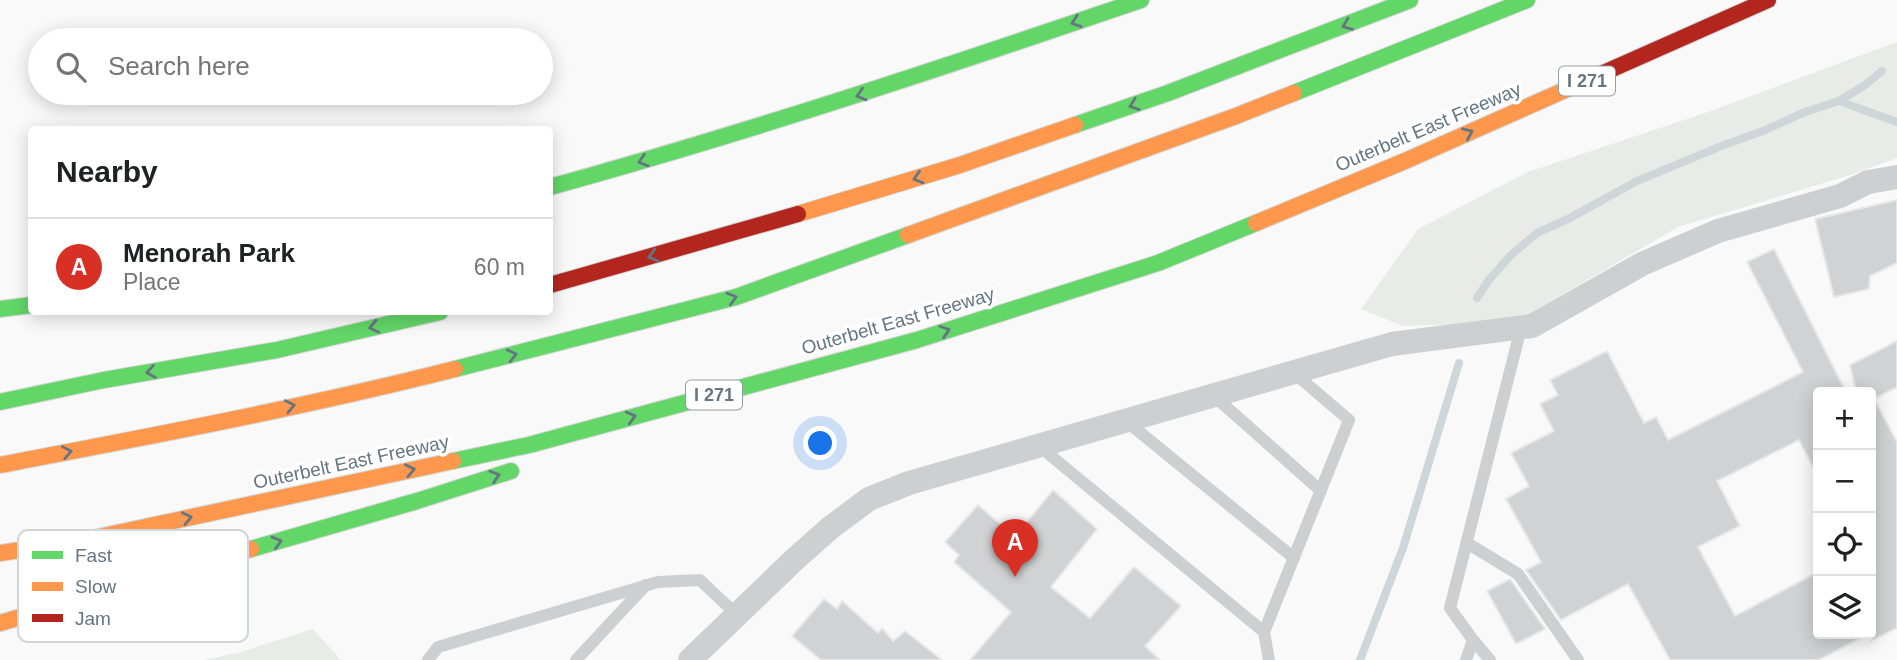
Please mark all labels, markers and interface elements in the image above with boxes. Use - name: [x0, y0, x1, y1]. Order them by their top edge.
- one-way arrow: [1071, 14, 1083, 28]
- one-way arrow: [1341, 16, 1353, 30]
- search box: [28, 28, 553, 105]
- icon: search: [52, 48, 90, 86]
- text: Search here: [108, 51, 250, 81]
- road number: I 271: [1559, 66, 1615, 96]
- street label: Outerbelt East Freeway: [1332, 78, 1524, 176]
- one-way arrow: [855, 86, 867, 101]
- one-way arrow: [1128, 97, 1140, 111]
- one-way arrow: [1461, 128, 1473, 142]
- one-way arrow: [638, 153, 650, 168]
- text: Nearby: [56, 155, 158, 188]
- one-way arrow: [913, 170, 925, 184]
- text: Menorah Park: [123, 238, 295, 268]
- one-way arrow: [647, 248, 659, 262]
- text: A: [71, 254, 87, 280]
- text: 60 m: [474, 254, 525, 280]
- text: Place: [123, 269, 181, 295]
- street label: Outerbelt East Freeway: [799, 283, 997, 359]
- one-way arrow: [725, 291, 737, 306]
- one-way arrow: [368, 319, 380, 333]
- one-way arrow: [938, 325, 951, 339]
- one-way arrow: [505, 349, 517, 363]
- one-way arrow: [145, 364, 156, 379]
- road number: I 271: [686, 380, 742, 410]
- map controls: [1813, 387, 1876, 639]
- button: +: [1813, 387, 1876, 450]
- one-way arrow: [284, 400, 296, 415]
- one-way arrow: [625, 411, 637, 426]
- your location: [803, 426, 837, 460]
- street label: Outerbelt East Freeway: [251, 431, 451, 493]
- one-way arrow: [61, 445, 73, 460]
- button: −: [1813, 450, 1876, 513]
- one-way arrow: [404, 464, 416, 479]
- one-way arrow: [488, 470, 500, 484]
- one-way arrow: [181, 512, 193, 526]
- button: locate: [1813, 513, 1876, 576]
- pin: A: [992, 519, 1038, 577]
- legend: [18, 530, 248, 642]
- one-way arrow: [271, 536, 283, 551]
- text: Fast: [75, 545, 113, 566]
- text: Slow: [75, 576, 116, 597]
- button: layers: [1813, 576, 1876, 639]
- text: Jam: [75, 608, 111, 629]

